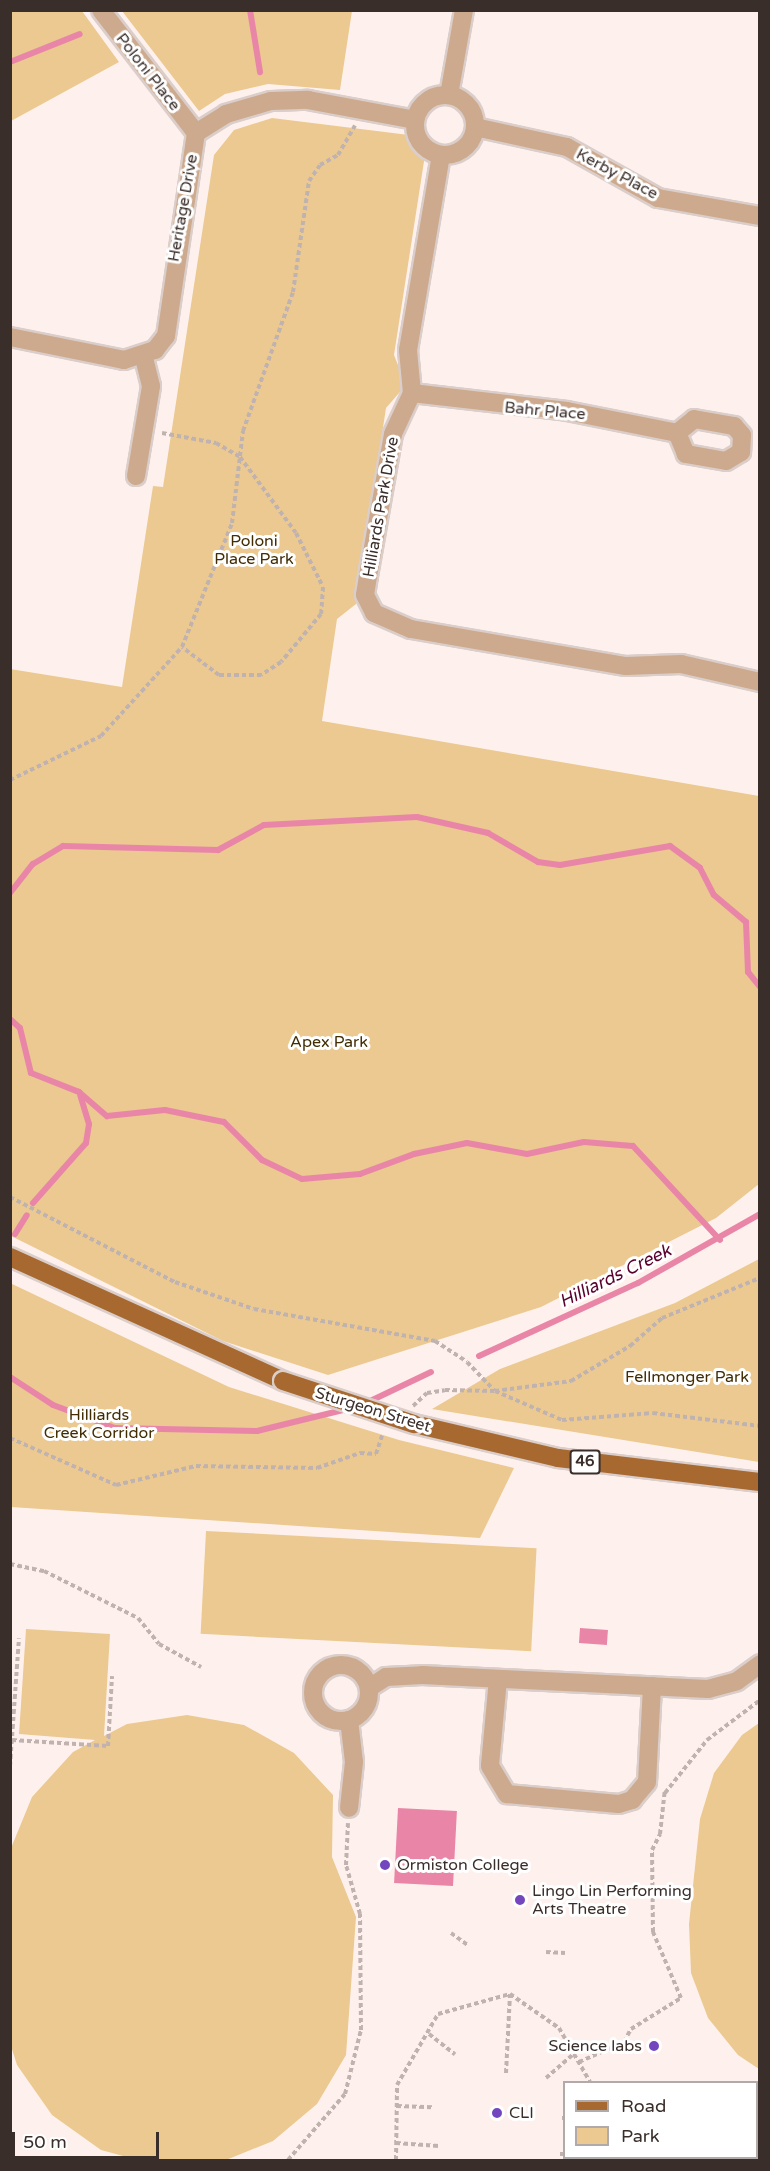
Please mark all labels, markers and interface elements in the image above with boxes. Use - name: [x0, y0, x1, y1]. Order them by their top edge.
- street label: Poloni Place: [112, 29, 184, 115]
- street label: Kerby Place: [573, 144, 661, 204]
- street label: Heritage Drive: [164, 153, 202, 263]
- street label: Bahr Place: [504, 398, 586, 424]
- street label: Hilliards Park Drive: [359, 435, 403, 579]
- park label: Poloni Place Park: [214, 531, 294, 569]
- park label: Apex Park: [290, 1032, 368, 1052]
- water label: Hilliards Creek: [555, 1240, 675, 1312]
- park label: Fellmonger Park: [625, 1367, 749, 1387]
- street label: Sturgeon Street: [313, 1383, 433, 1437]
- park label: Hilliards Creek Corridor: [44, 1405, 154, 1443]
- road number: 46: [568, 1450, 602, 1474]
- place label: Ormiston College: [397, 1855, 529, 1875]
- marker: Ormiston College: [378, 1858, 392, 1872]
- place label: Lingo Lin Performing Arts Theatre: [532, 1881, 692, 1919]
- marker: Lingo Lin Performing Arts Theatre: [513, 1893, 527, 1907]
- place label: Science labs: [548, 2036, 642, 2056]
- marker: Science labs: [647, 2039, 661, 2053]
- legend: [563, 2081, 758, 2159]
- text: Road: [621, 2095, 666, 2117]
- place label: CLI: [509, 2103, 534, 2123]
- marker: CLI: [490, 2106, 504, 2120]
- scale bar: [15, 2120, 162, 2158]
- text: Park: [621, 2125, 659, 2147]
- text: 50 m: [23, 2131, 67, 2153]

